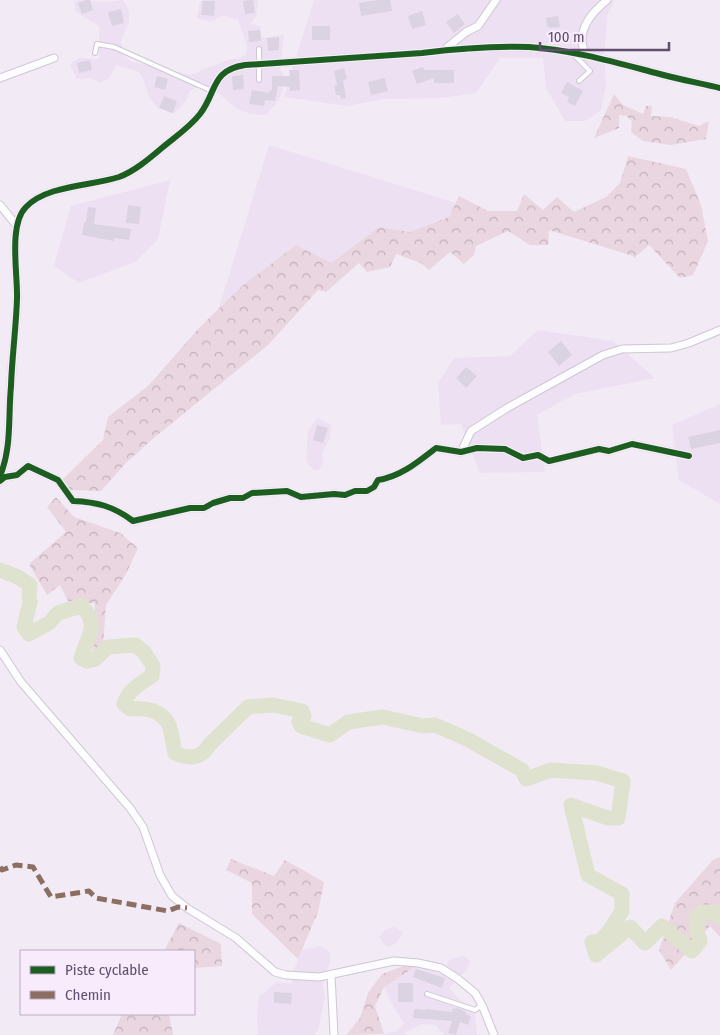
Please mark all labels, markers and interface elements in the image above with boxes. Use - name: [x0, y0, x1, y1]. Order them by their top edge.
- scale bar: [540, 20, 669, 52]
- text: 100 m: [548, 28, 585, 46]
- legend: [20, 950, 195, 1015]
- text: Piste cyclable: [65, 961, 149, 979]
- text: Chemin: [65, 986, 111, 1004]

